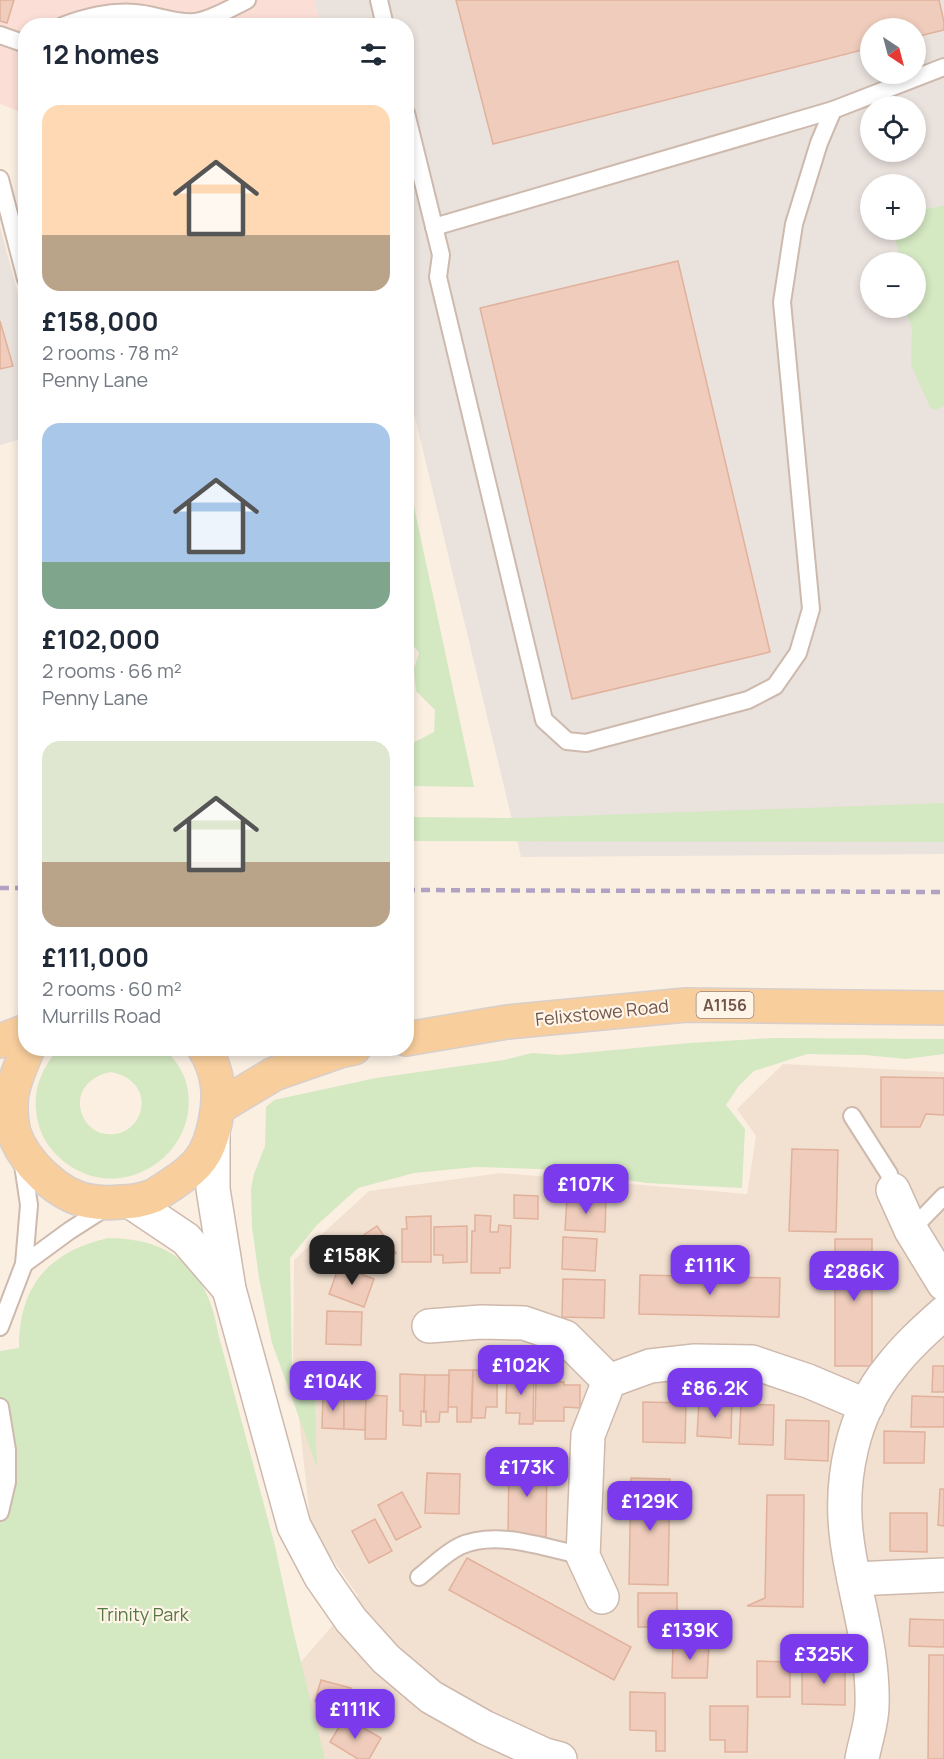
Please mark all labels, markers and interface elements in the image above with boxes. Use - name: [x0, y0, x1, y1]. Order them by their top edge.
- north arrow: [860, 18, 926, 84]
- map controls: [860, 18, 926, 318]
- text: 12 homes: [42, 36, 159, 72]
- icon: filters: [357, 38, 390, 71]
- button: locate: [860, 96, 926, 162]
- icon: home: [162, 144, 270, 252]
- button: +: [860, 174, 926, 240]
- button: −: [860, 252, 926, 318]
- text: £158,000: [42, 303, 159, 339]
- text: 2 rooms · 78 m²: [42, 339, 179, 366]
- text: Penny Lane: [42, 366, 148, 393]
- icon: home: [162, 462, 270, 570]
- text: £102,000: [42, 621, 160, 657]
- text: 2 rooms · 66 m²: [42, 657, 182, 684]
- text: Penny Lane: [42, 684, 148, 711]
- icon: home: [162, 780, 270, 888]
- text: £111,000: [42, 939, 149, 975]
- text: 2 rooms · 60 m²: [42, 975, 182, 1002]
- road number: A1156: [696, 992, 754, 1018]
- street label: Felixstowe Road: [534, 993, 670, 1031]
- text: Murrills Road: [42, 1002, 161, 1029]
- pin: £107K: [544, 1164, 628, 1215]
- text: £107K: [558, 1170, 614, 1197]
- pin: £158K: [310, 1235, 394, 1286]
- text: £158K: [323, 1241, 381, 1268]
- pin: £111K: [668, 1245, 752, 1296]
- text: £111K: [685, 1251, 735, 1278]
- pin: £286K: [812, 1251, 896, 1302]
- text: £286K: [824, 1257, 884, 1284]
- pin: £102K: [479, 1345, 563, 1396]
- text: £102K: [492, 1351, 550, 1378]
- pin: £104K: [291, 1361, 375, 1412]
- text: £104K: [304, 1367, 362, 1394]
- pin: £86.2K: [666, 1368, 764, 1419]
- text: £86.2K: [681, 1374, 749, 1401]
- pin: £173K: [485, 1447, 569, 1498]
- text: £173K: [499, 1453, 555, 1480]
- pin: £129K: [608, 1481, 692, 1532]
- text: £129K: [621, 1487, 679, 1514]
- park label: Trinity Park: [97, 1602, 190, 1626]
- pin: £139K: [648, 1610, 732, 1661]
- text: £139K: [661, 1616, 719, 1643]
- pin: £325K: [782, 1634, 866, 1685]
- text: £325K: [794, 1640, 854, 1667]
- pin: £111K: [313, 1689, 397, 1740]
- text: £111K: [330, 1695, 380, 1722]

